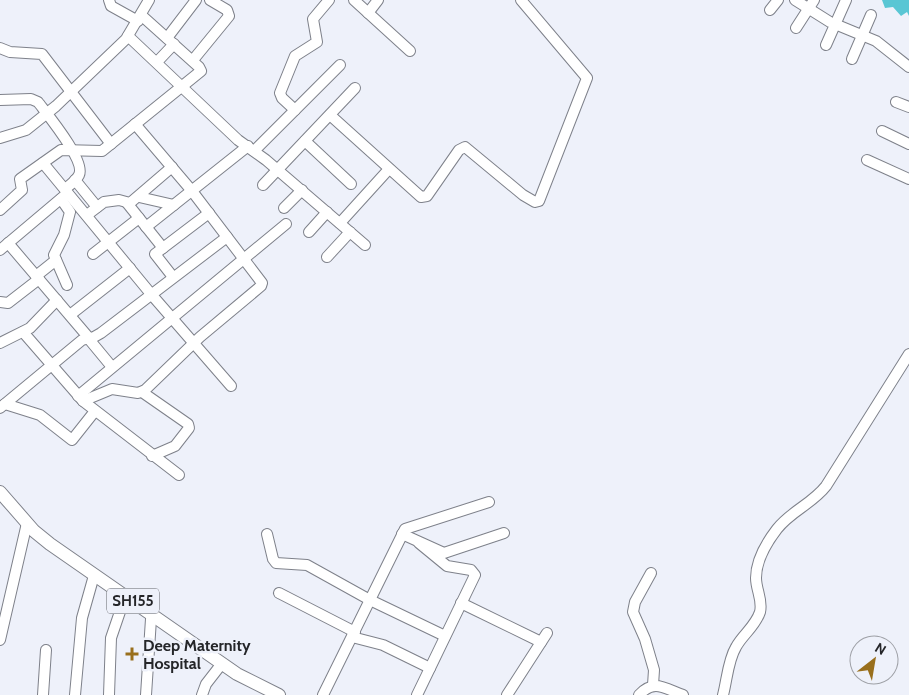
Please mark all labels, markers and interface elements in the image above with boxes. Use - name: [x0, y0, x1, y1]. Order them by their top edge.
- road number: SH155: [107, 588, 159, 614]
- north arrow: [849, 635, 899, 685]
- place label: Deep Maternity Hospital: [143, 636, 251, 673]
- text: N: [872, 639, 890, 659]
- marker: Deep Maternity Hospital: [125, 647, 139, 661]

